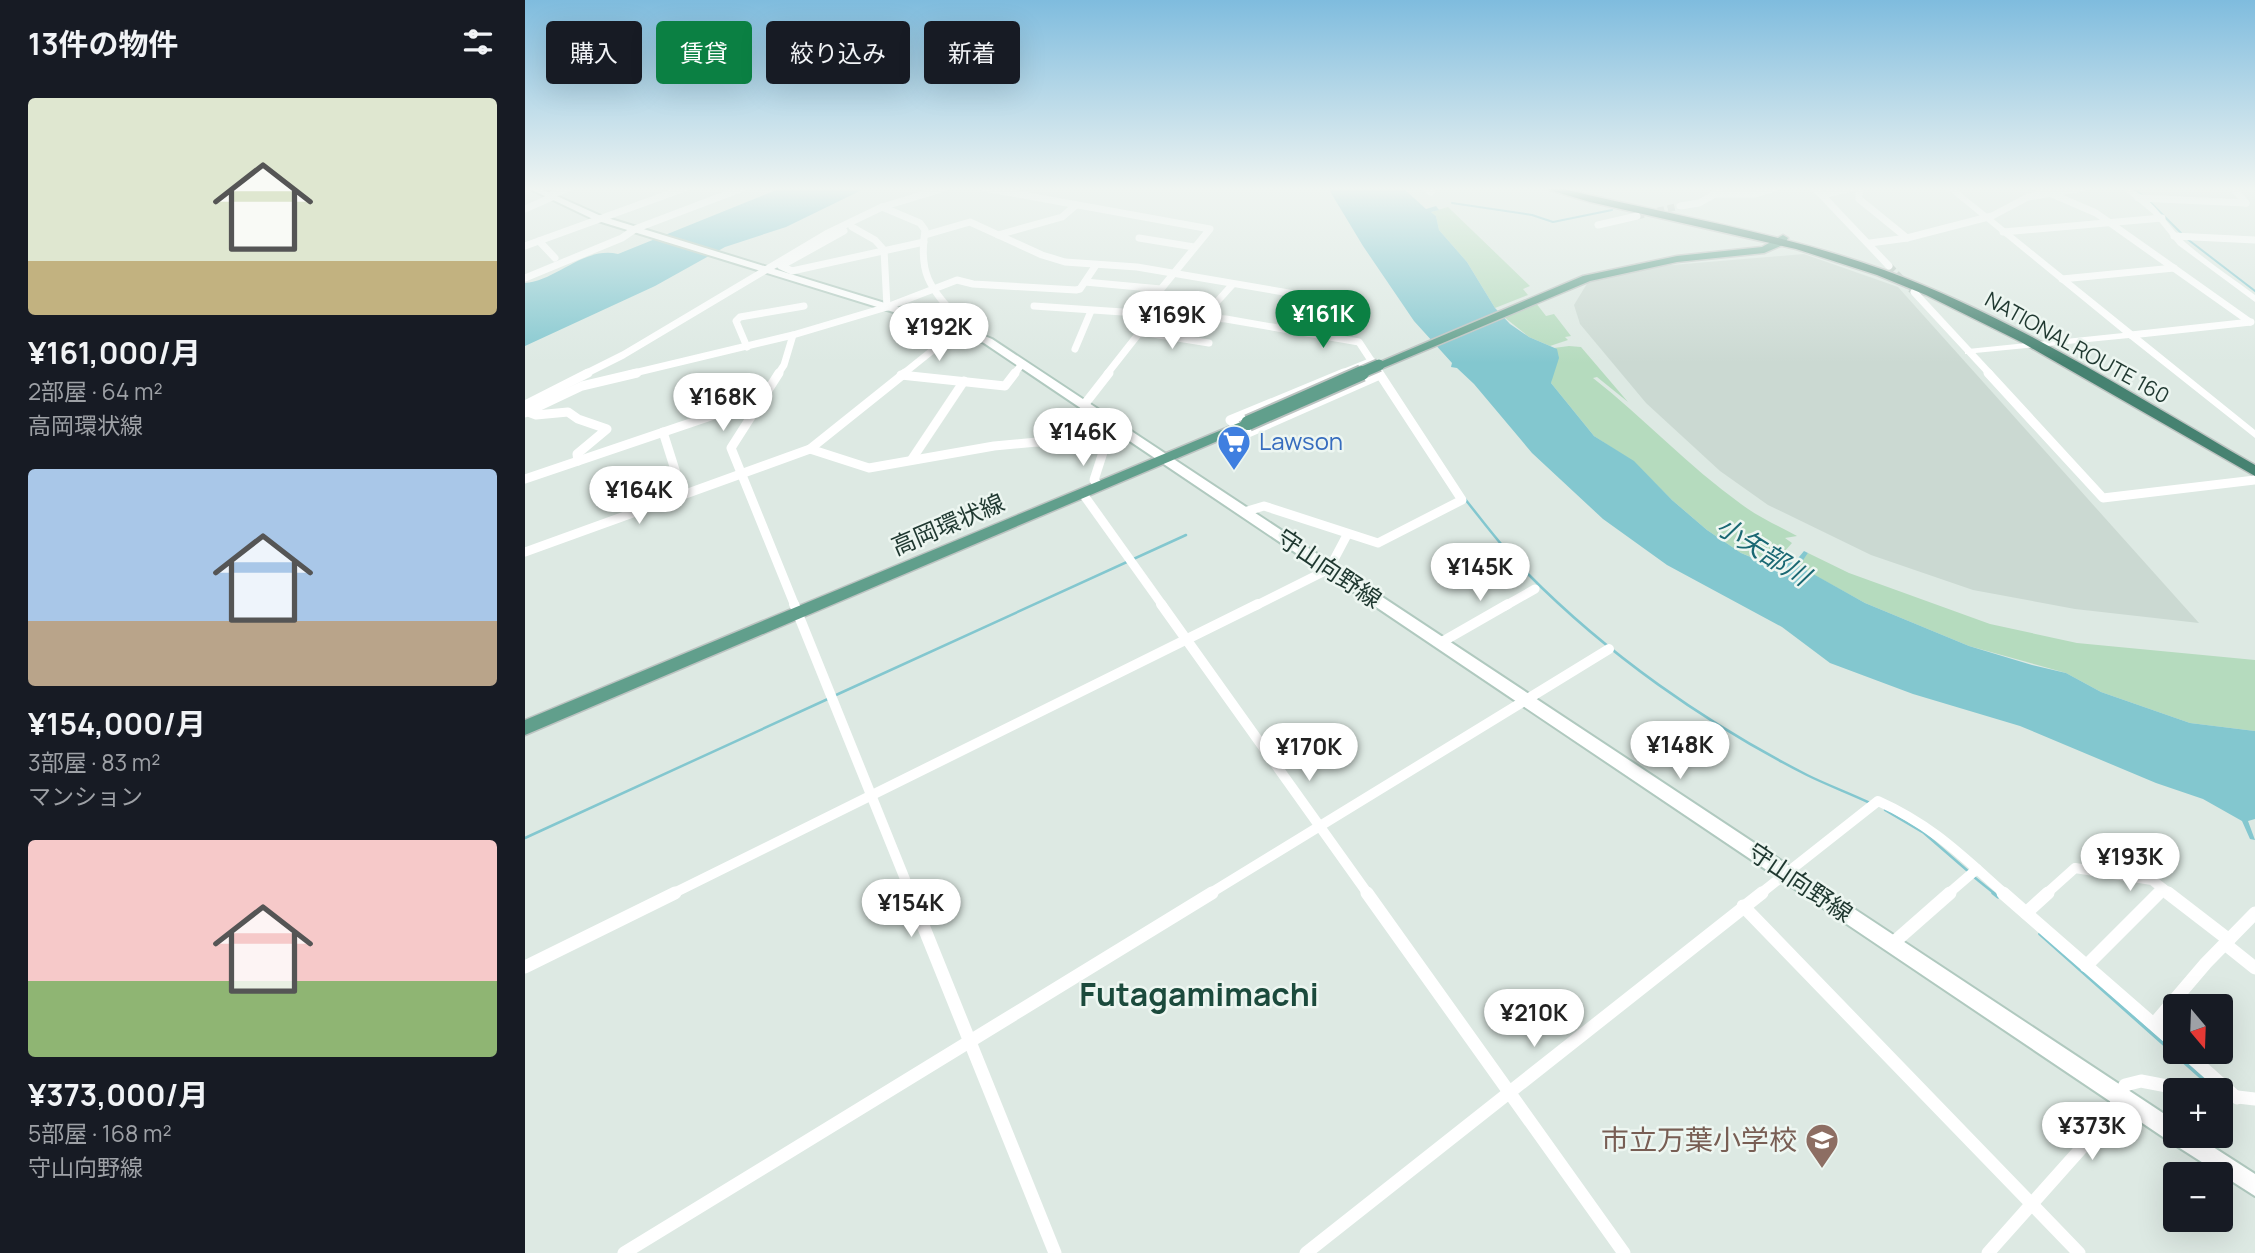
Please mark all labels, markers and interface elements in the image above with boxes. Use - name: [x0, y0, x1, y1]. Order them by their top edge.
- chip: 購入: [546, 21, 642, 84]
- chip: 賃貸: [656, 21, 752, 84]
- chip: 絞り込み: [766, 21, 910, 84]
- chip: 新着: [924, 21, 1020, 84]
- text: 13件の物件: [28, 23, 179, 64]
- icon: filters: [459, 23, 497, 61]
- icon: home: [200, 144, 326, 270]
- street label: NATIONAL ROUTE 160: [1980, 285, 2175, 409]
- pin: ¥161K: [1274, 290, 1372, 350]
- pin: ¥169K: [1123, 292, 1221, 351]
- text: ¥161K: [1291, 297, 1355, 329]
- text: ¥169K: [1138, 298, 1206, 330]
- pin: ¥192K: [890, 304, 988, 363]
- text: ¥192K: [905, 310, 973, 342]
- text: ¥161,000/月: [28, 332, 201, 373]
- pin: ¥168K: [674, 374, 772, 433]
- text: 2部屋 · 64 m²: [28, 375, 163, 407]
- text: ¥168K: [689, 380, 757, 412]
- pin: ¥146K: [1034, 408, 1132, 468]
- text: 高岡環状線: [28, 409, 143, 441]
- text: ¥146K: [1049, 415, 1117, 447]
- supermarket icon: Lawson: [1215, 423, 1253, 472]
- place label: Lawson: [1259, 424, 1343, 457]
- pin: ¥164K: [590, 466, 688, 526]
- text: ¥164K: [605, 473, 673, 505]
- street label: 高岡環状線: [886, 485, 1009, 562]
- water label: 小矢部川: [1710, 507, 1820, 595]
- icon: home: [200, 515, 326, 641]
- street label: 守山向野線: [1271, 521, 1389, 615]
- pin: ¥145K: [1431, 544, 1529, 603]
- text: ¥145K: [1447, 550, 1513, 582]
- text: ¥154,000/月: [28, 703, 206, 744]
- pin: ¥148K: [1631, 722, 1729, 781]
- pin: ¥170K: [1260, 724, 1358, 783]
- text: ¥148K: [1646, 728, 1714, 760]
- text: ¥170K: [1276, 730, 1342, 762]
- text: 3部屋 · 83 m²: [28, 746, 161, 778]
- text: マンション: [28, 780, 143, 812]
- pin: ¥193K: [2081, 834, 2179, 893]
- street label: 守山向野線: [1742, 835, 1860, 929]
- text: ¥193K: [2097, 840, 2163, 872]
- pin: ¥154K: [862, 880, 960, 939]
- icon: home: [200, 886, 326, 1012]
- text: ¥154K: [878, 886, 944, 918]
- district label: Futagamimachi: [1079, 972, 1319, 1016]
- pin: ¥210K: [1485, 990, 1583, 1049]
- north arrow: [2163, 994, 2233, 1064]
- map controls: [2163, 994, 2233, 1232]
- text: ¥210K: [1500, 996, 1568, 1028]
- text: ¥373,000/月: [28, 1074, 209, 1115]
- button: +: [2163, 1078, 2233, 1148]
- pin: ¥373K: [2043, 1102, 2141, 1162]
- text: ¥373K: [2058, 1109, 2126, 1141]
- text: 5部屋 · 168 m²: [28, 1117, 172, 1149]
- place label: 市立万葉小学校: [1601, 1120, 1797, 1158]
- school or university icon: 市立万葉小学校: [1803, 1121, 1841, 1170]
- text: 守山向野線: [28, 1151, 143, 1183]
- button: −: [2163, 1162, 2233, 1232]

